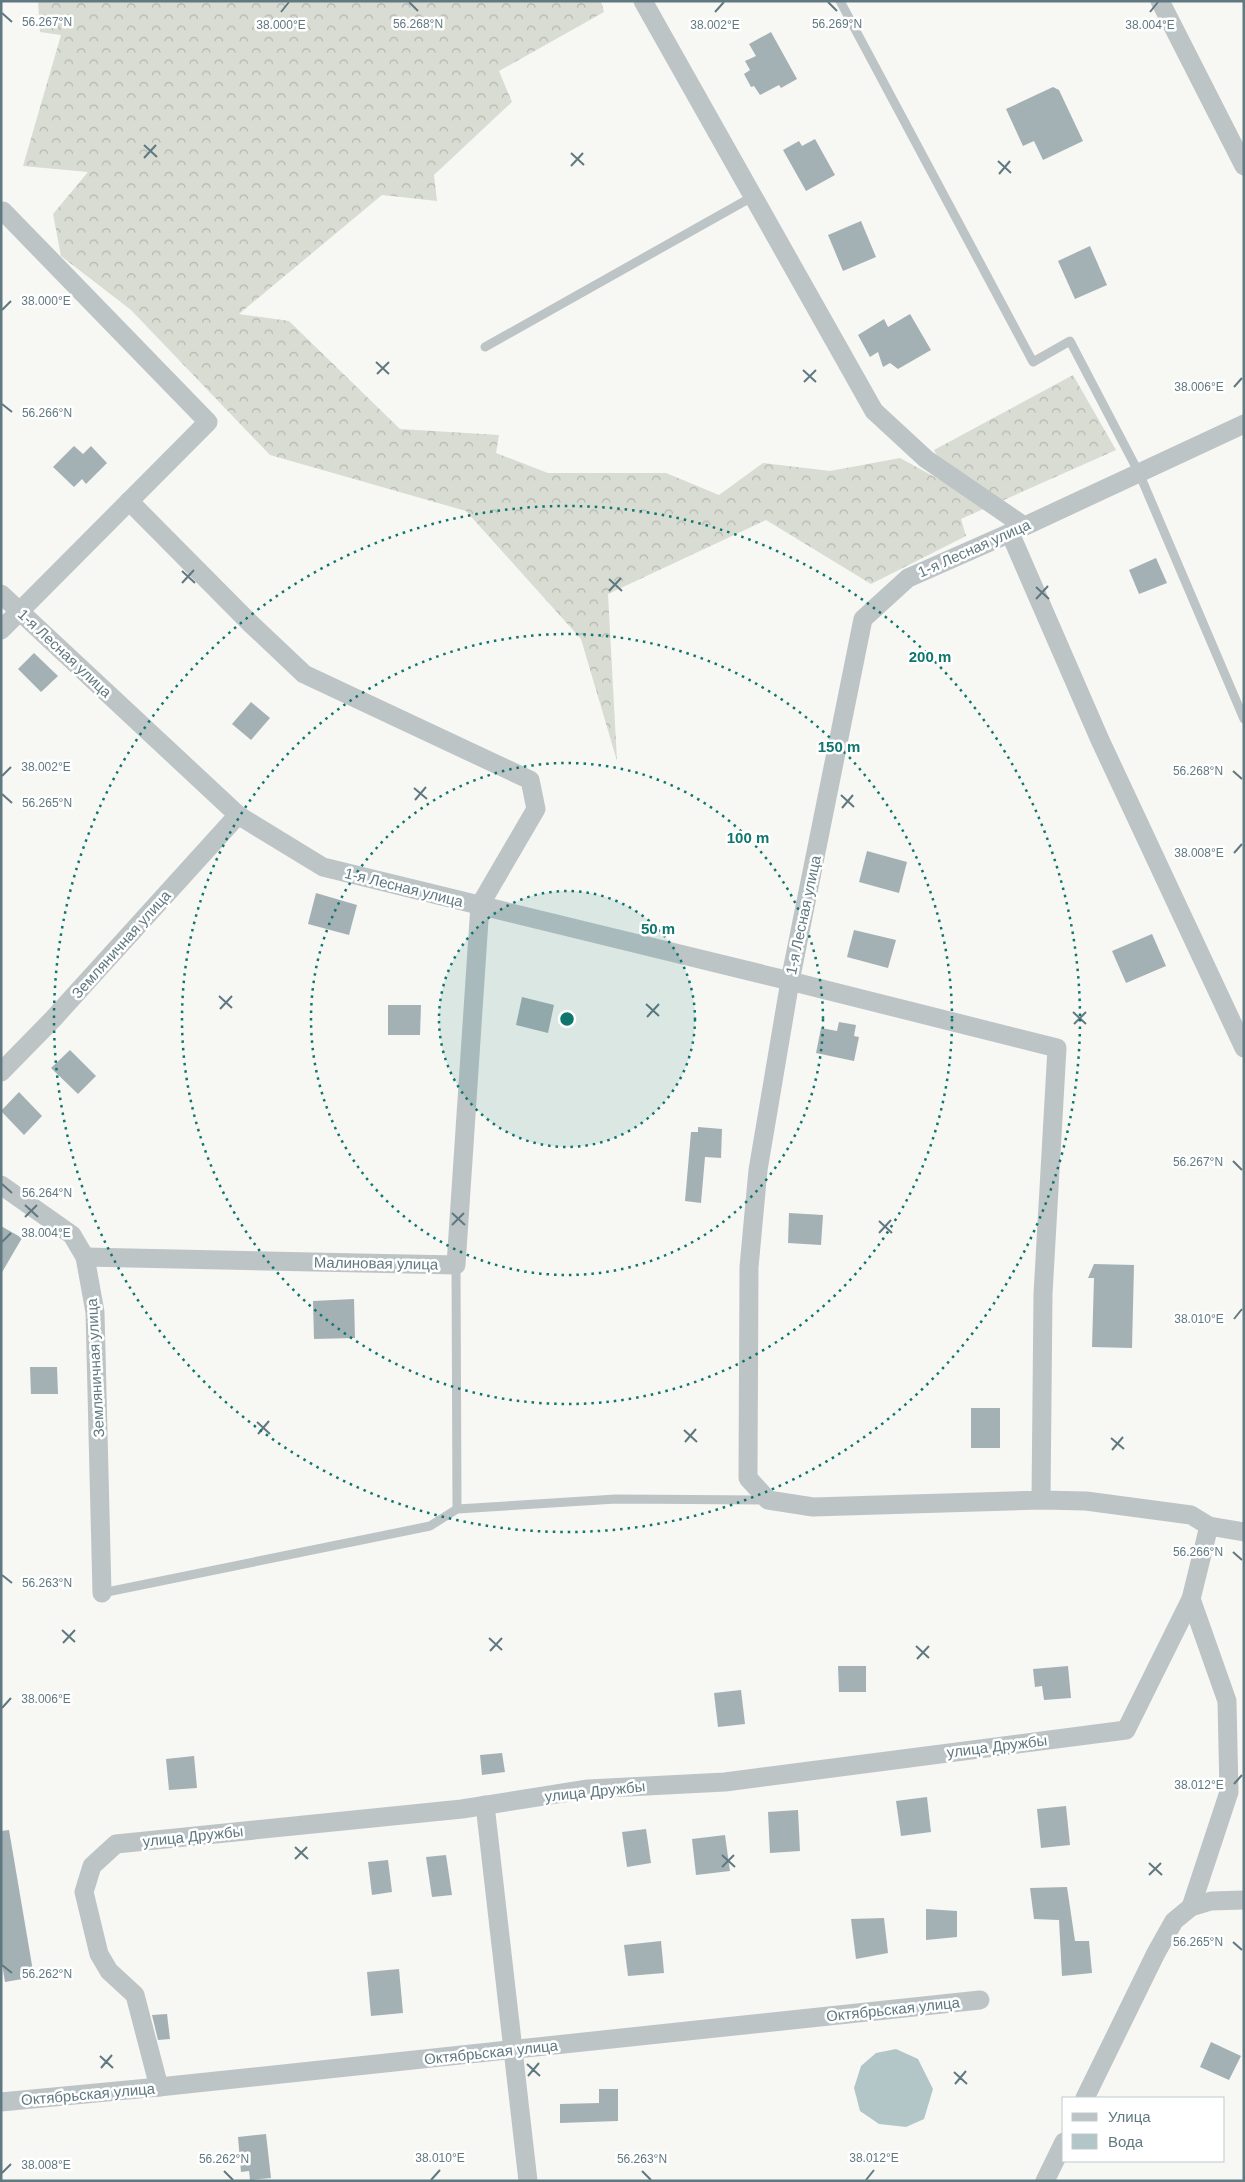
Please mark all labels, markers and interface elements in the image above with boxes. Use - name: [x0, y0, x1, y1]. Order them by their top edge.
- text: 56.267°N: [22, 15, 72, 29]
- text: 56.268°N: [393, 17, 443, 31]
- text: 56.269°N: [812, 17, 862, 31]
- text: 38.000°E: [256, 18, 306, 32]
- text: 38.002°E: [690, 18, 740, 32]
- text: 38.004°E: [1125, 18, 1175, 32]
- text: 38.000°E: [21, 294, 71, 308]
- text: 38.006°E: [1174, 380, 1224, 394]
- text: 56.266°N: [22, 406, 72, 420]
- street label: 1-я Лесная улица: [915, 515, 1034, 580]
- street label: 1-я Лесная улица: [15, 605, 116, 701]
- text: 200 m: [909, 648, 951, 665]
- text: 150 m: [818, 738, 860, 755]
- text: 38.002°E: [21, 760, 71, 774]
- text: 56.268°N: [1173, 764, 1223, 778]
- text: 56.265°N: [22, 796, 72, 810]
- text: 100 m: [727, 829, 769, 846]
- text: 38.008°E: [1174, 846, 1224, 860]
- street label: 1-я Лесная улица: [782, 853, 824, 976]
- street label: 1-я Лесная улица: [343, 864, 466, 910]
- street label: Земляничная улица: [68, 886, 174, 1001]
- text: 50 m: [641, 920, 675, 937]
- centre of rings: [558, 1010, 576, 1028]
- text: 56.267°N: [1173, 1155, 1223, 1169]
- text: 56.264°N: [22, 1186, 72, 1200]
- text: 38.004°E: [21, 1226, 71, 1240]
- street label: Малиновая улица: [314, 1253, 439, 1273]
- street label: Земляничная улица: [83, 1297, 107, 1438]
- text: 38.010°E: [1174, 1312, 1224, 1326]
- text: 56.266°N: [1173, 1545, 1223, 1559]
- text: 56.263°N: [22, 1576, 72, 1590]
- text: 38.006°E: [21, 1692, 71, 1706]
- street label: улица Дружбы: [946, 1731, 1048, 1761]
- street label: улица Дружбы: [544, 1777, 646, 1805]
- text: 38.012°E: [1174, 1778, 1224, 1792]
- street label: улица Дружбы: [142, 1822, 244, 1850]
- text: 56.265°N: [1173, 1935, 1223, 1949]
- text: 56.262°N: [22, 1967, 72, 1981]
- street label: Октябрьская улица: [825, 1993, 961, 2024]
- street label: Октябрьская улица: [423, 2036, 559, 2067]
- street label: Октябрьская улица: [20, 2080, 156, 2108]
- legend: [1062, 2097, 1225, 2162]
- text: Улица: [1108, 2108, 1151, 2125]
- text: Вода: [1108, 2133, 1144, 2150]
- text: 38.010°E: [415, 2151, 465, 2165]
- text: 38.012°E: [849, 2151, 899, 2165]
- text: 56.262°N: [199, 2152, 249, 2166]
- text: 56.263°N: [617, 2152, 667, 2166]
- text: 38.008°E: [21, 2158, 71, 2172]

